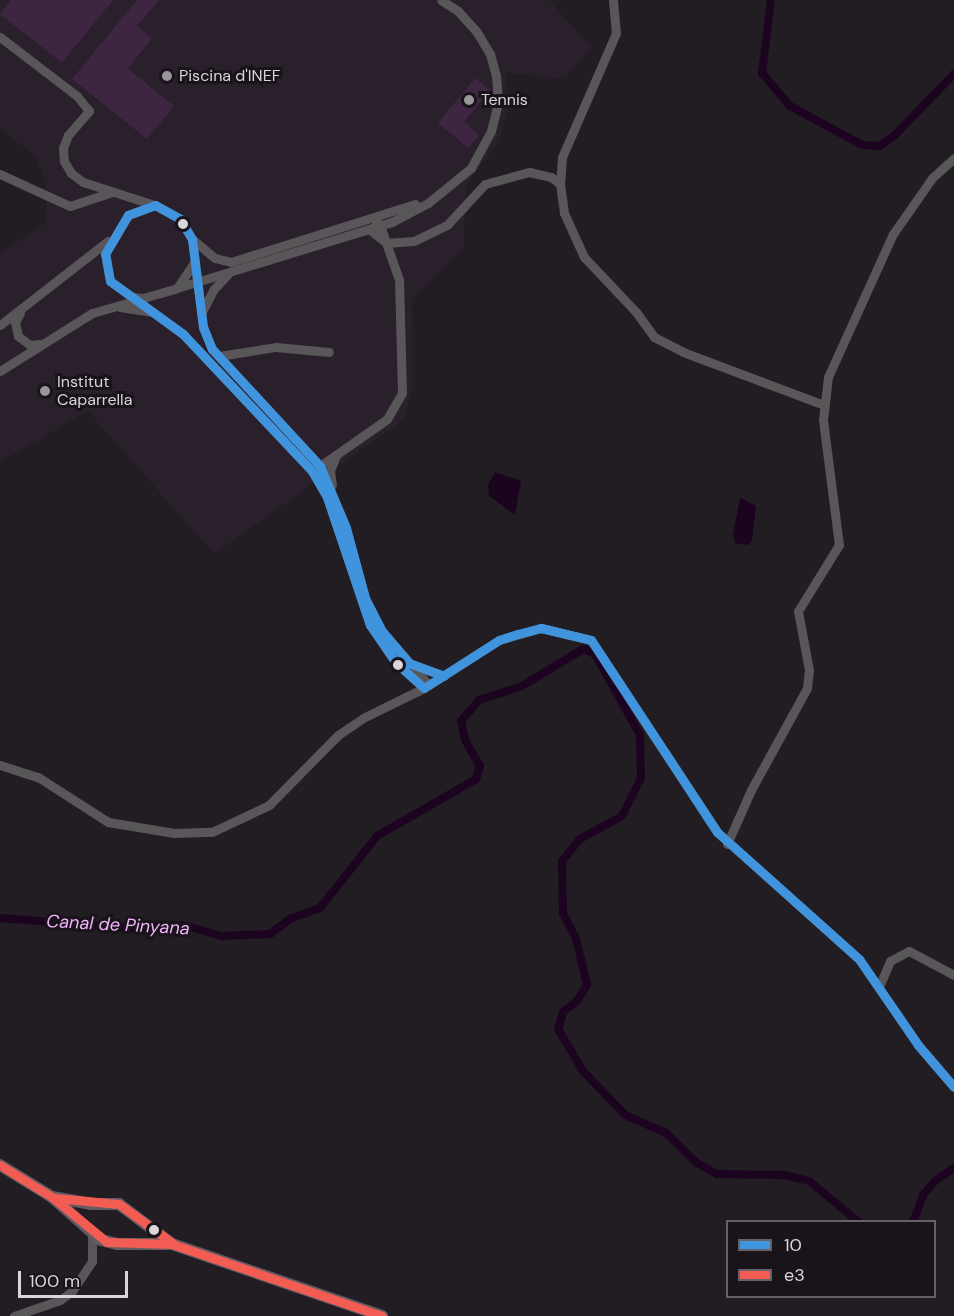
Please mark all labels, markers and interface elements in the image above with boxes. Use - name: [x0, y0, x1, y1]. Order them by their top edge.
- place label: Piscina d'INEF: [179, 66, 280, 86]
- marker: Piscina d'INEF: [160, 69, 174, 83]
- place label: Tennis: [481, 90, 528, 110]
- marker: Tennis: [462, 93, 476, 107]
- unlabelled marker: [177, 218, 189, 230]
- place label: Institut Caparrella: [57, 372, 132, 410]
- marker: Institut Caparrella: [38, 384, 52, 398]
- unlabelled marker: [392, 659, 404, 671]
- water label: Canal de Pinyana: [46, 910, 190, 940]
- legend: [726, 1220, 936, 1298]
- unlabelled marker: [148, 1224, 160, 1236]
- text: 10: [784, 1233, 802, 1257]
- scale bar: [21, 1259, 130, 1297]
- text: e3: [784, 1263, 805, 1287]
- text: 100 m: [29, 1269, 80, 1293]

